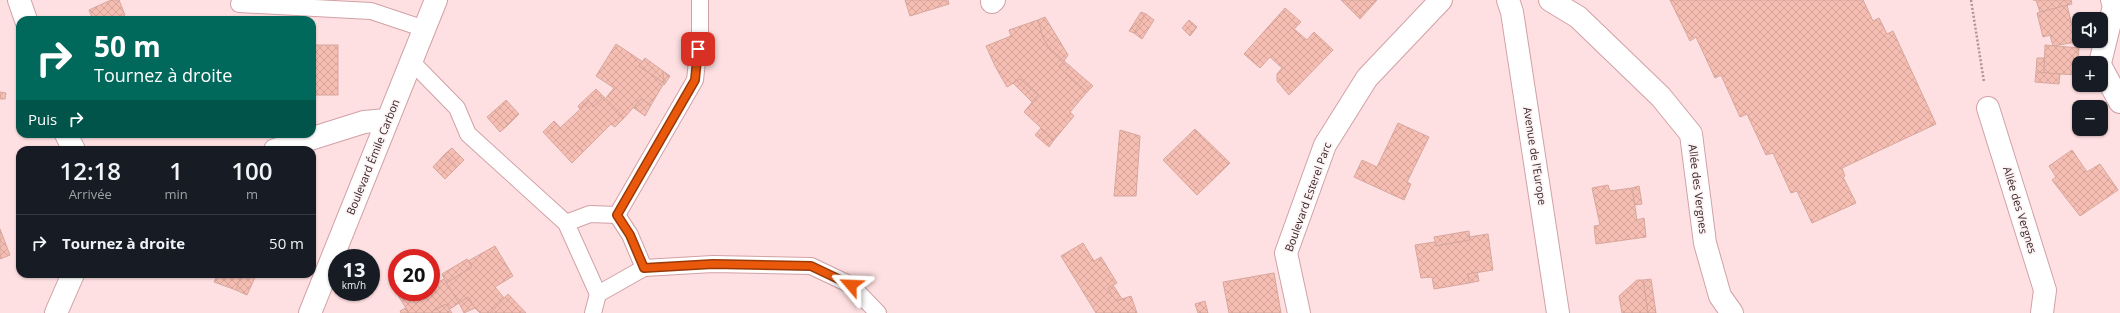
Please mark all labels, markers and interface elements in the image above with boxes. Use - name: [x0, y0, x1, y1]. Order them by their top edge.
- map controls: [2072, 12, 2108, 136]
- button: sound: [2072, 12, 2108, 48]
- text: 50 m: [94, 27, 161, 65]
- icon: right: [28, 32, 80, 84]
- pin: [681, 32, 715, 66]
- icon: arrive: [687, 38, 709, 60]
- button: +: [2072, 56, 2108, 92]
- text: Tournez à droite: [94, 63, 232, 87]
- street label: Boulevard Émile Carbon: [342, 97, 403, 217]
- button: −: [2072, 100, 2108, 136]
- street label: Avenue de l'Europe: [1520, 106, 1551, 206]
- icon: right: [65, 108, 87, 130]
- text: Puis: [28, 109, 57, 129]
- street label: Boulevard Esterel Parc: [1281, 140, 1334, 254]
- street label: Allée des Vergnes: [1686, 143, 1711, 235]
- text: 12:18: [60, 154, 121, 187]
- text: 1: [169, 154, 183, 187]
- text: 100: [231, 154, 272, 187]
- street label: Allée des Vergnes: [2000, 165, 2041, 255]
- text: Arrivée: [69, 185, 112, 203]
- text: min: [165, 185, 188, 203]
- text: m: [246, 185, 258, 203]
- icon: right: [28, 232, 50, 254]
- text: Tournez à droite: [62, 233, 185, 253]
- text: 50 m: [269, 233, 304, 253]
- speed limit sign: 20: [388, 249, 440, 301]
- text: 13: [343, 256, 365, 283]
- position arrow: [830, 264, 872, 306]
- text: km/h: [342, 278, 366, 292]

